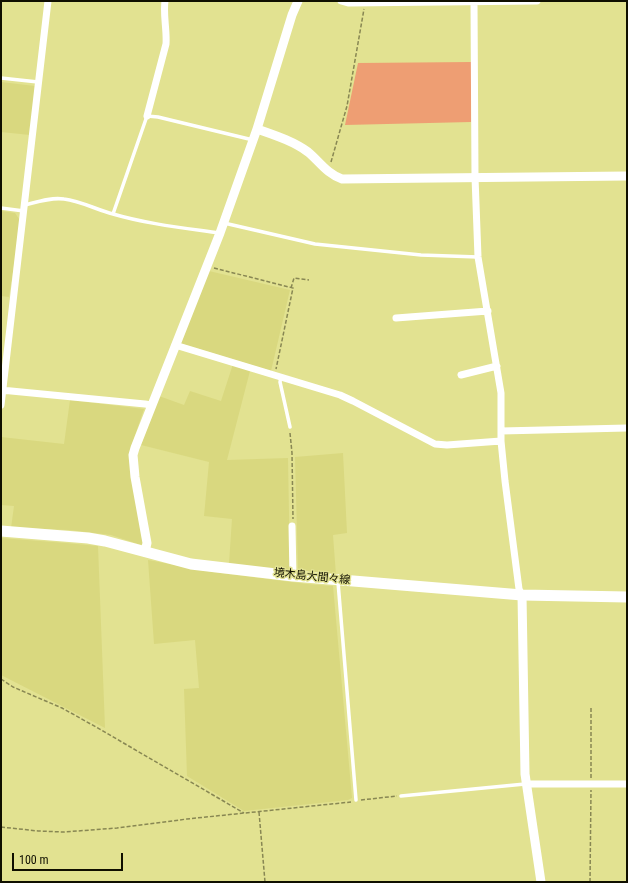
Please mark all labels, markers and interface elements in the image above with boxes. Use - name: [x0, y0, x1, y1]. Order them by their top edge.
- street label: 境木島大間々線: [273, 566, 351, 588]
- scale bar: [14, 845, 125, 871]
- text: 100 m: [19, 853, 49, 867]

